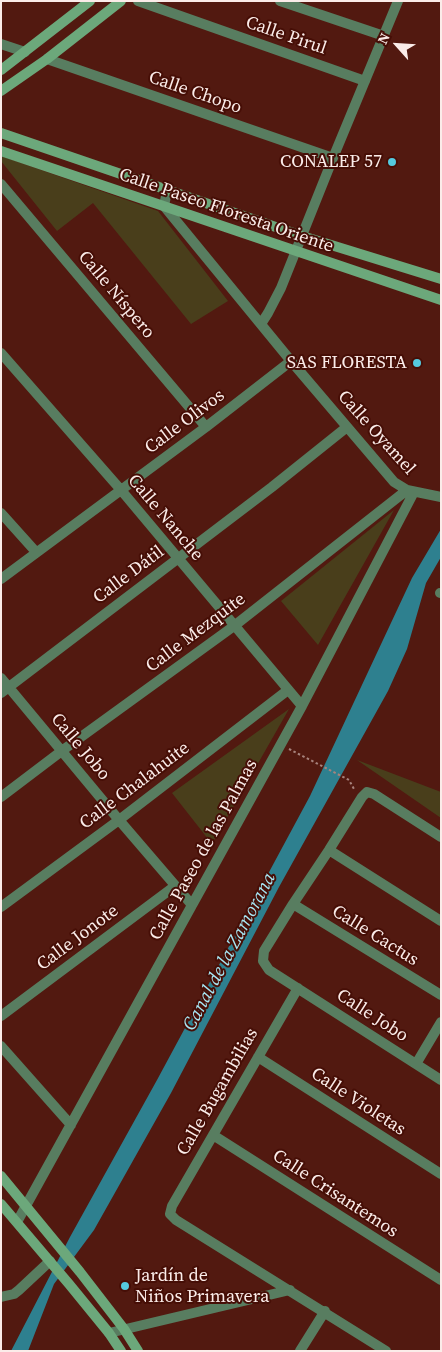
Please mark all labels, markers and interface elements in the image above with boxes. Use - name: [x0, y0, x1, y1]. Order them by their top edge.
- street label: Calle Pirul: [243, 12, 329, 60]
- north arrow: [372, 20, 422, 70]
- text: N: [372, 29, 395, 47]
- street label: Calle Chopo: [146, 67, 244, 119]
- place label: CONALEP 57: [280, 151, 382, 173]
- marker: CONALEP 57: [386, 156, 398, 168]
- street label: Calle Paseo Floresta Oriente: [116, 164, 336, 258]
- street label: Calle Níspero: [73, 247, 159, 343]
- place label: SAS FLORESTA: [287, 352, 407, 374]
- marker: SAS FLORESTA: [411, 357, 423, 369]
- street label: Calle Olivos: [141, 385, 229, 459]
- street label: Calle Oyamel: [333, 386, 419, 480]
- street label: Calle Nanche: [123, 470, 207, 566]
- street label: Calle Dátil: [89, 541, 169, 609]
- street label: Calle Mezquite: [142, 589, 250, 677]
- street label: Calle Jobo: [46, 709, 114, 785]
- street label: Calle Chalahuite: [76, 738, 194, 834]
- street label: Calle Paseo de las Palmas: [145, 756, 263, 944]
- water label: Canal de la Zamorana: [179, 869, 281, 1035]
- street label: Calle Jonote: [33, 900, 123, 976]
- street label: Calle Cactus: [328, 901, 422, 971]
- street label: Calle Jobo: [332, 985, 412, 1047]
- street label: Calle Bugambilias: [173, 1024, 263, 1160]
- street label: Calle Violetas: [307, 1063, 409, 1141]
- street label: Calle Crisantemos: [268, 1145, 402, 1243]
- place label: Jardín de Niños Primavera: [135, 1265, 269, 1308]
- marker: Jardín de Niños Primavera: [119, 1280, 131, 1292]

